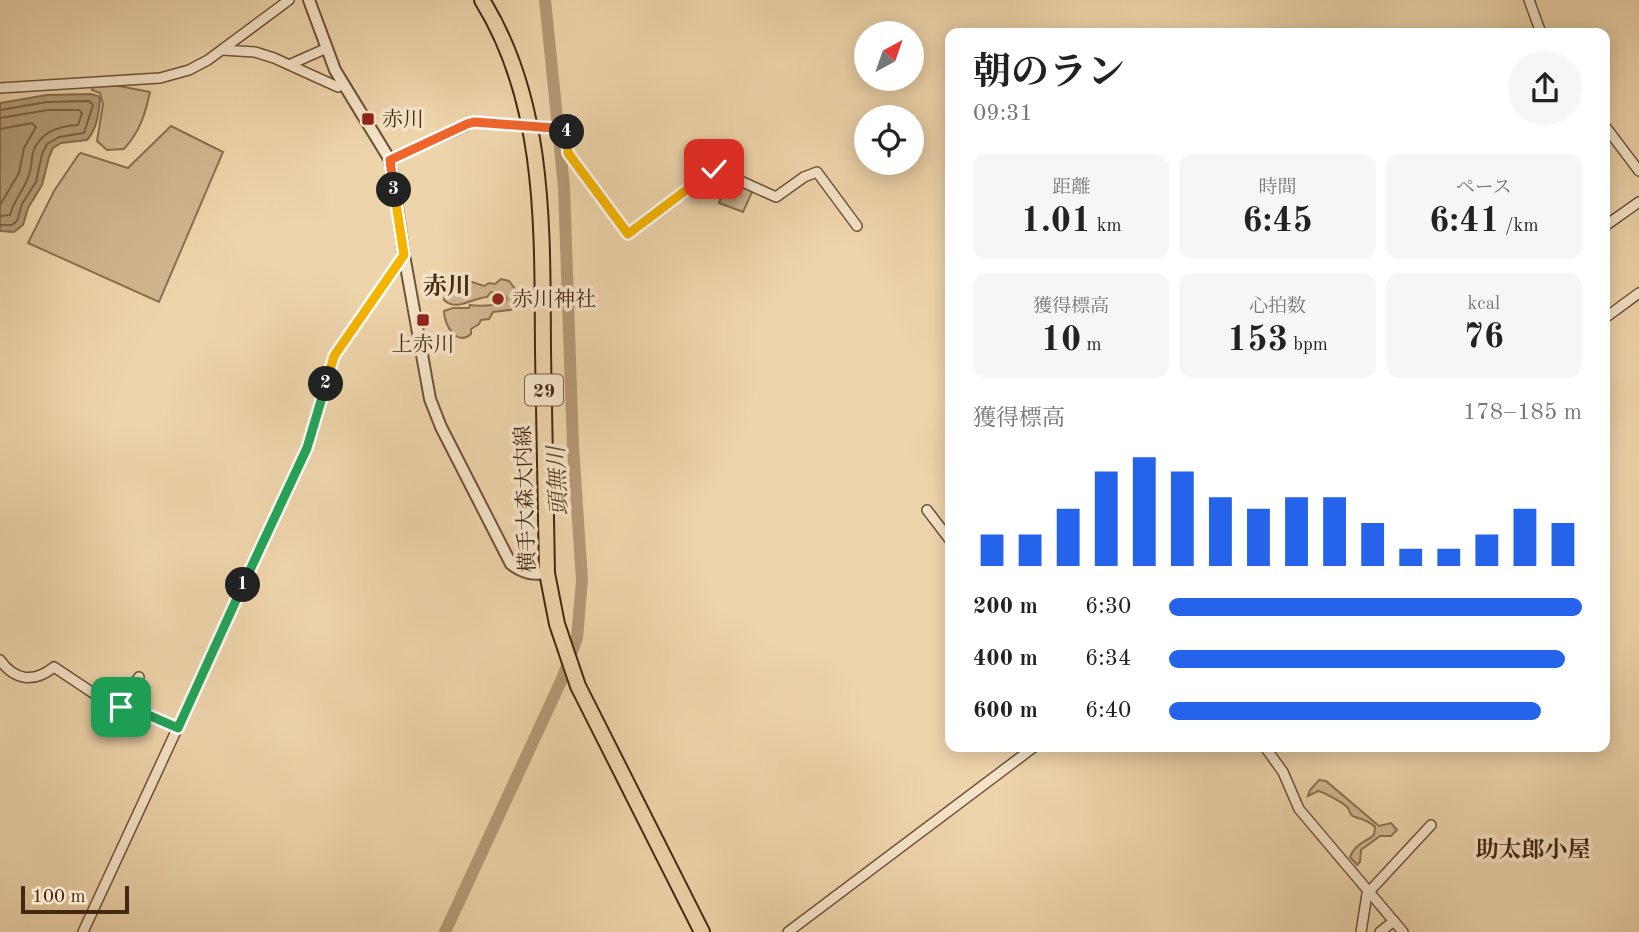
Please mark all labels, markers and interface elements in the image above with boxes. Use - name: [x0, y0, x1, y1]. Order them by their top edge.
- north arrow: [854, 21, 924, 91]
- map controls: [854, 21, 924, 175]
- button: share: [1508, 51, 1582, 125]
- text: 朝のラン: [973, 55, 1125, 93]
- text: 09:31: [973, 102, 1033, 125]
- button: locate: [854, 105, 924, 175]
- place label: 赤川: [382, 108, 424, 131]
- marker: 赤川: [360, 111, 376, 127]
- pin: 4: [550, 114, 584, 150]
- text: 4: [561, 122, 572, 141]
- pin: [684, 139, 744, 199]
- icon: check: [695, 150, 733, 188]
- pin: 3: [376, 172, 412, 208]
- text: 距離: [1052, 179, 1090, 198]
- text: 時間: [1258, 179, 1297, 198]
- text: ペース: [1456, 179, 1512, 198]
- text: 3: [388, 180, 399, 199]
- text: 1.01: [1021, 204, 1091, 239]
- text: 6:45: [1242, 204, 1313, 239]
- text: 6:41: [1429, 204, 1500, 239]
- text: km: [1091, 217, 1122, 236]
- text: /km: [1500, 217, 1539, 236]
- district label: 赤川: [423, 273, 471, 300]
- place label: 赤川神社: [512, 288, 596, 311]
- marker: 赤川神社: [490, 291, 506, 307]
- text: kcal: [1467, 295, 1500, 314]
- text: 獲得標高: [1033, 298, 1109, 317]
- text: 心拍数: [1249, 298, 1306, 317]
- marker: 上赤川: [415, 312, 431, 328]
- text: 76: [1464, 320, 1504, 355]
- text: 10: [1041, 323, 1081, 358]
- text: 153: [1227, 323, 1288, 358]
- place label: 上赤川: [392, 333, 455, 356]
- text: m: [1081, 336, 1102, 355]
- text: bpm: [1288, 336, 1328, 355]
- pin: 2: [308, 366, 344, 402]
- text: 2: [320, 374, 331, 393]
- road number: 29: [525, 374, 563, 406]
- text: 178–185 m: [1463, 401, 1582, 424]
- text: 獲得標高: [973, 407, 1065, 430]
- street label: 横手大森大内線: [511, 425, 540, 573]
- water label: 頭無川: [543, 443, 572, 516]
- pin: 1: [226, 568, 260, 602]
- text: 1: [237, 575, 248, 594]
- text: 200 m: [973, 595, 1038, 618]
- text: 6:30: [1085, 595, 1131, 618]
- text: 400 m: [973, 647, 1038, 670]
- text: 6:34: [1085, 647, 1131, 670]
- pin: [91, 677, 151, 737]
- icon: arrive: [102, 688, 140, 726]
- text: 600 m: [973, 699, 1038, 722]
- text: 6:40: [1085, 699, 1131, 722]
- district label: 助太郎小屋: [1476, 837, 1591, 862]
- scale bar: [21, 883, 130, 915]
- text: 100 m: [32, 888, 85, 907]

